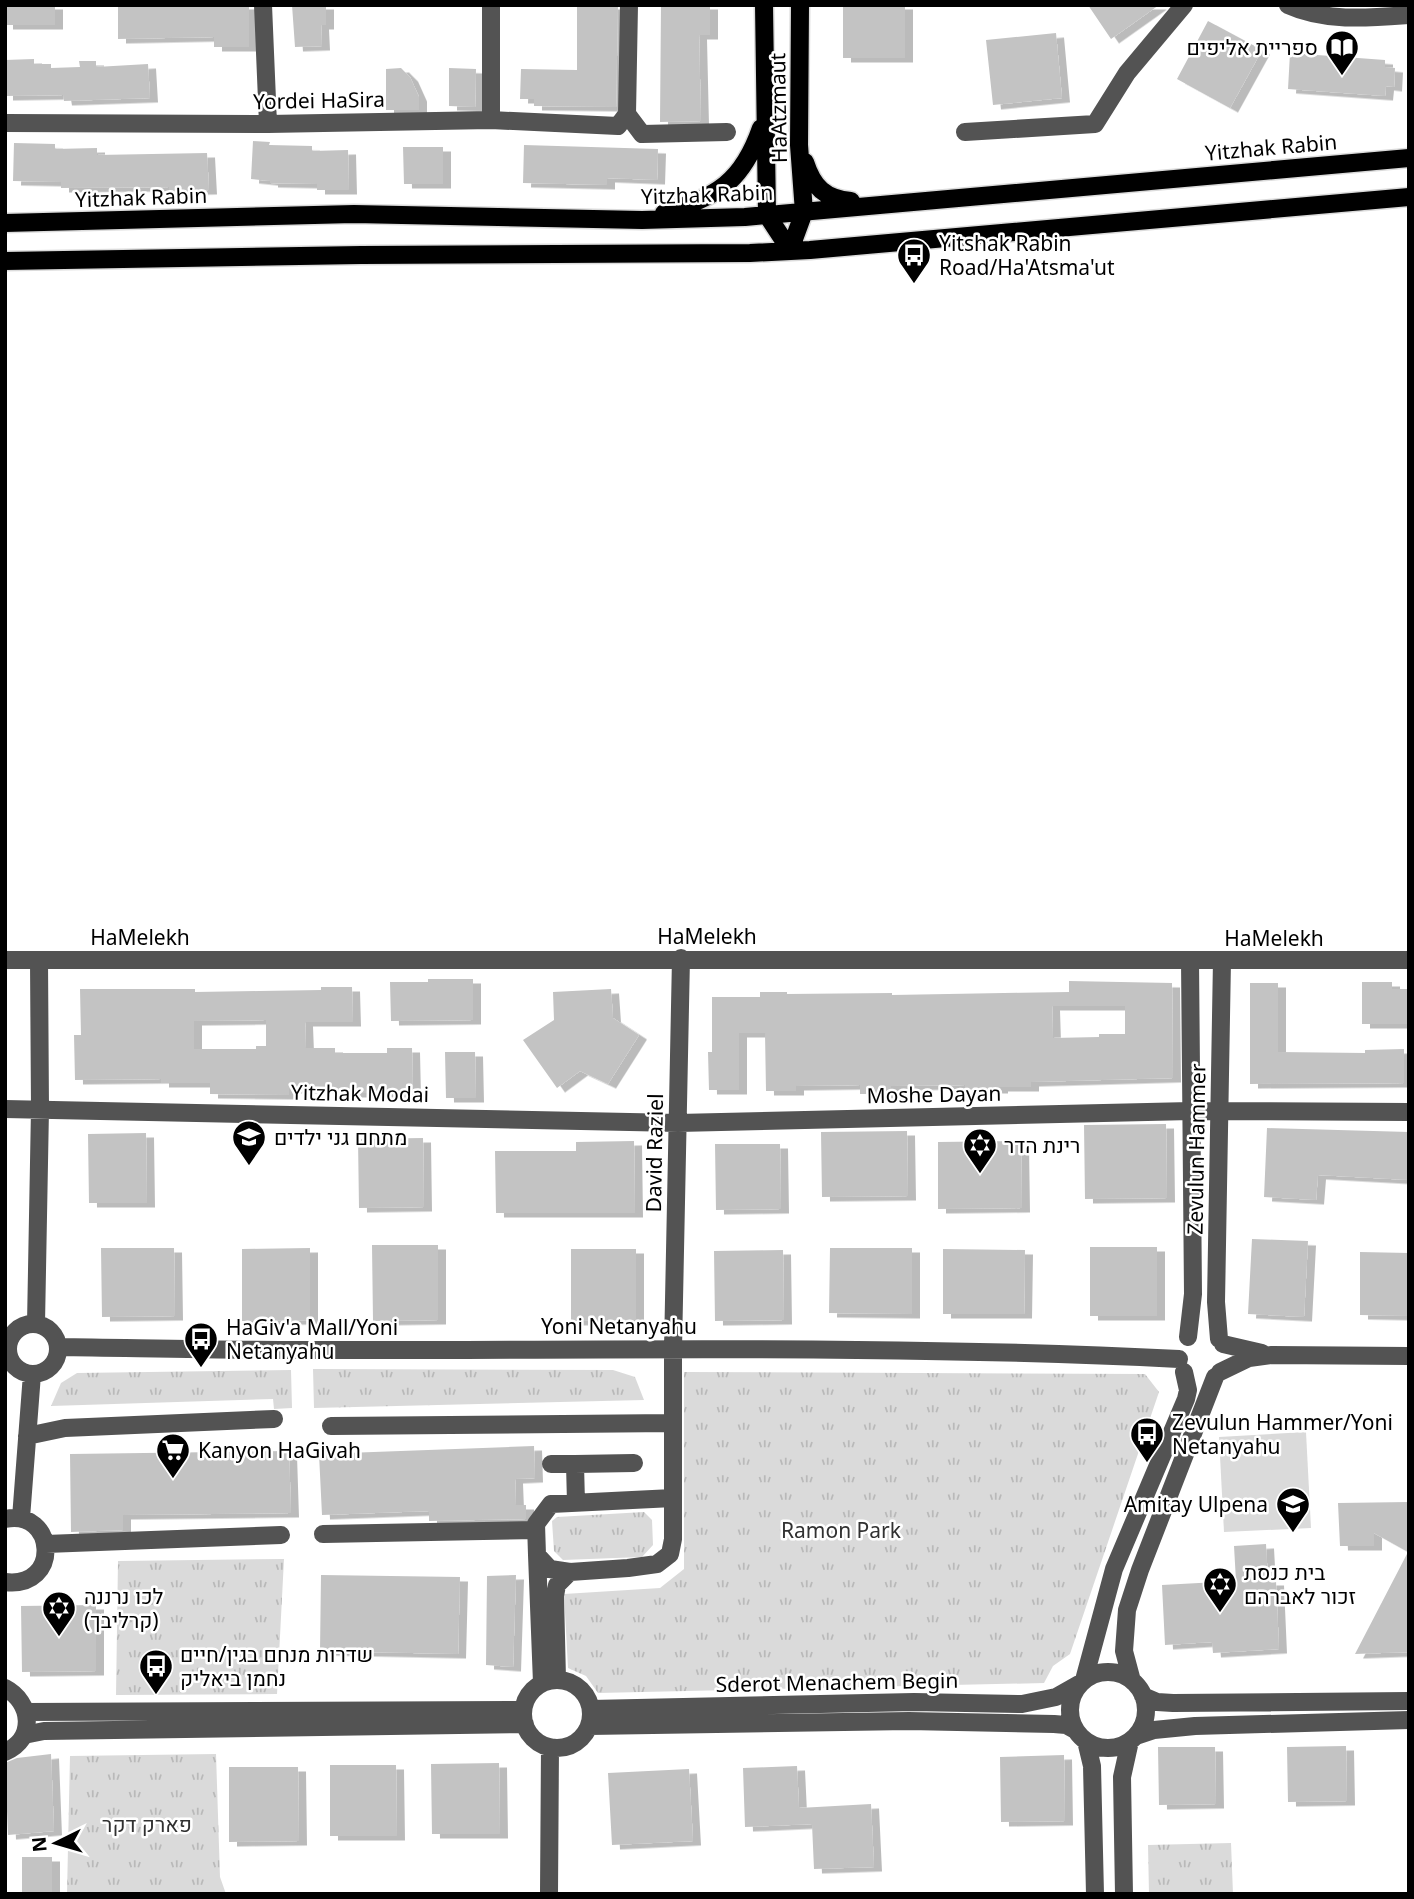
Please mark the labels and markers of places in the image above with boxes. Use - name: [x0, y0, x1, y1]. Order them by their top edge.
- library icon: ספריית אליפים: [1323, 28, 1361, 77]
- place label: ספריית אליפים: [1186, 33, 1318, 61]
- place label: Yitshak Rabin Road/Ha'Atsma'ut: [939, 229, 1115, 281]
- bus stop icon: Yitshak Rabin Road/Ha'Atsma'ut: [895, 236, 933, 285]
- school or university icon: מתחם גני ילדים: [230, 1118, 268, 1167]
- place label: מתחם גני ילדים: [274, 1123, 407, 1151]
- synagogue icon: רינת הדר: [961, 1126, 999, 1175]
- place label: רינת הדר: [1004, 1131, 1080, 1159]
- place label: HaGiv'a Mall/Yoni Netanyahu: [226, 1313, 398, 1365]
- bus stop icon: HaGiv'a Mall/Yoni Netanyahu: [182, 1320, 220, 1369]
- place label: Zevulun Hammer/Yoni Netanyahu: [1172, 1408, 1393, 1460]
- bus stop icon: Zevulun Hammer/Yoni Netanyahu: [1128, 1415, 1166, 1464]
- supermarket icon: Kanyon HaGivah: [154, 1431, 192, 1480]
- place label: Kanyon HaGivah: [198, 1436, 361, 1464]
- school or university icon: Amitay Ulpena: [1274, 1485, 1312, 1534]
- place label: Amitay Ulpena: [1124, 1490, 1268, 1518]
- place label: בית כנסת זכור לאברהם: [1244, 1558, 1356, 1610]
- synagogue icon: בית כנסת זכור לאברהם: [1201, 1565, 1239, 1614]
- place label: לכו נרננה (קרליבך): [84, 1582, 163, 1634]
- synagogue icon: לכו נרננה (קרליבך): [40, 1589, 78, 1638]
- place label: שדרות מנחם בגין/חיים נחמן ביאליק: [180, 1640, 373, 1692]
- bus stop icon: שדרות מנחם בגין/חיים נחמן ביאליק: [137, 1647, 175, 1696]

